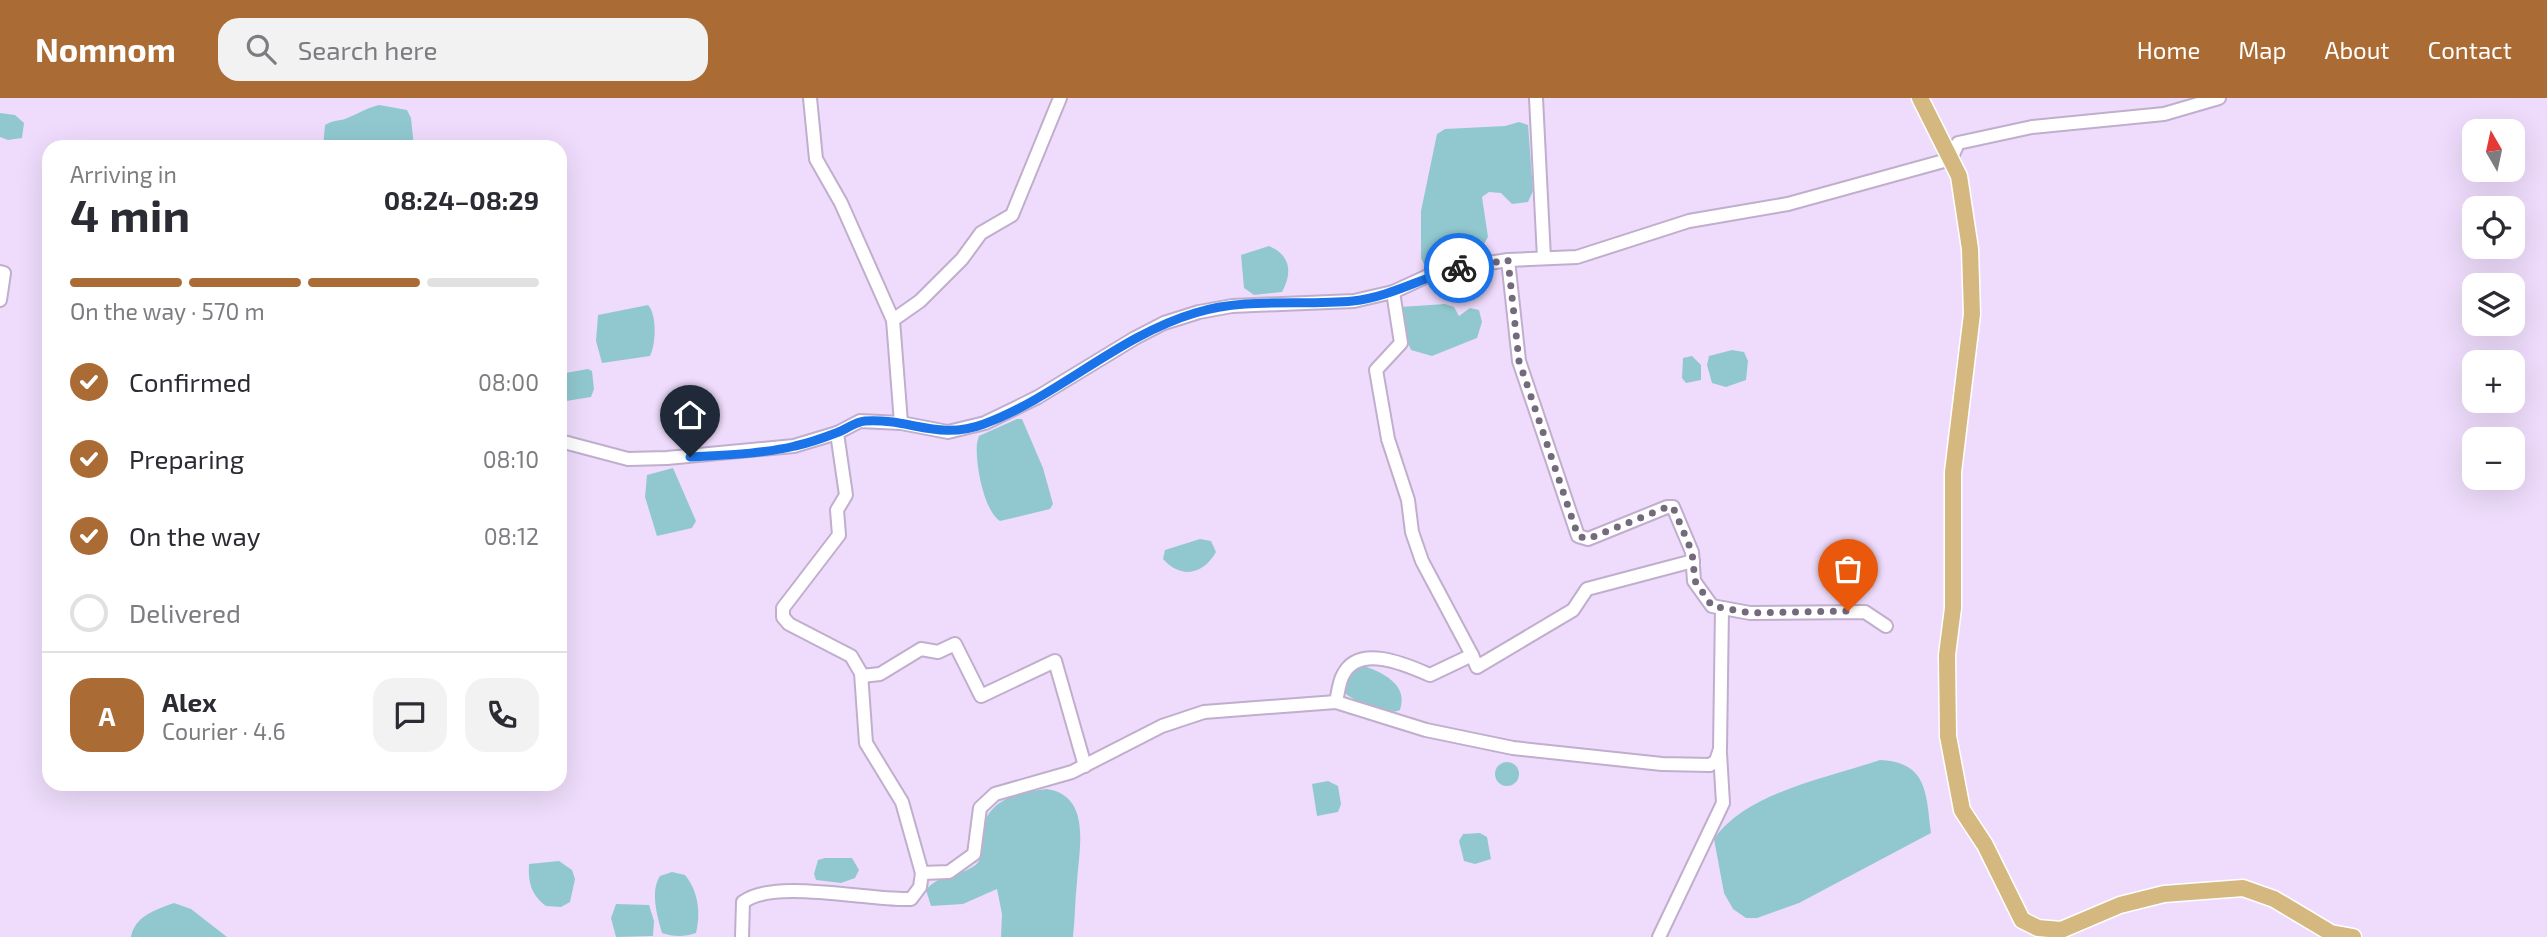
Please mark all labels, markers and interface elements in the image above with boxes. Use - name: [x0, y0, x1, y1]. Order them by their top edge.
- search box: [218, 18, 708, 81]
- text: Nomnom: [35, 29, 176, 69]
- icon: search: [242, 30, 280, 68]
- text: Search here: [298, 34, 437, 65]
- text: Home: [2137, 35, 2200, 64]
- text: Map: [2238, 35, 2286, 64]
- text: About: [2324, 35, 2390, 64]
- text: Contact: [2428, 35, 2512, 64]
- north arrow: [2462, 119, 2525, 182]
- map controls: [2462, 119, 2525, 490]
- text: Arriving in: [70, 160, 177, 188]
- text: 08:24–08:29: [384, 184, 539, 215]
- text: 4 min: [70, 186, 190, 241]
- button: locate: [2462, 196, 2525, 259]
- courier: [1424, 233, 1494, 303]
- icon: bike: [1440, 249, 1478, 287]
- button: layers: [2462, 273, 2525, 336]
- text: On the way · 570 m: [70, 297, 265, 325]
- button: +: [2462, 350, 2525, 413]
- icon: check: [70, 363, 108, 401]
- text: Confirmed: [129, 366, 252, 397]
- text: 08:00: [478, 368, 539, 396]
- pin: [660, 385, 720, 457]
- icon: home: [671, 396, 709, 434]
- button: −: [2462, 427, 2525, 490]
- icon: check: [70, 440, 108, 478]
- text: Preparing: [129, 443, 244, 474]
- text: 08:10: [483, 445, 539, 473]
- icon: check: [70, 517, 108, 555]
- text: On the way: [129, 520, 260, 551]
- text: 08:12: [484, 522, 539, 550]
- pin: [1818, 539, 1878, 611]
- icon: bag: [1829, 550, 1867, 588]
- text: Delivered: [129, 597, 241, 628]
- button: chat: [373, 678, 447, 752]
- button: phone: [465, 678, 539, 752]
- text: Alex: [162, 686, 217, 717]
- text: A: [99, 700, 115, 731]
- text: Courier · 4.6: [162, 717, 286, 745]

